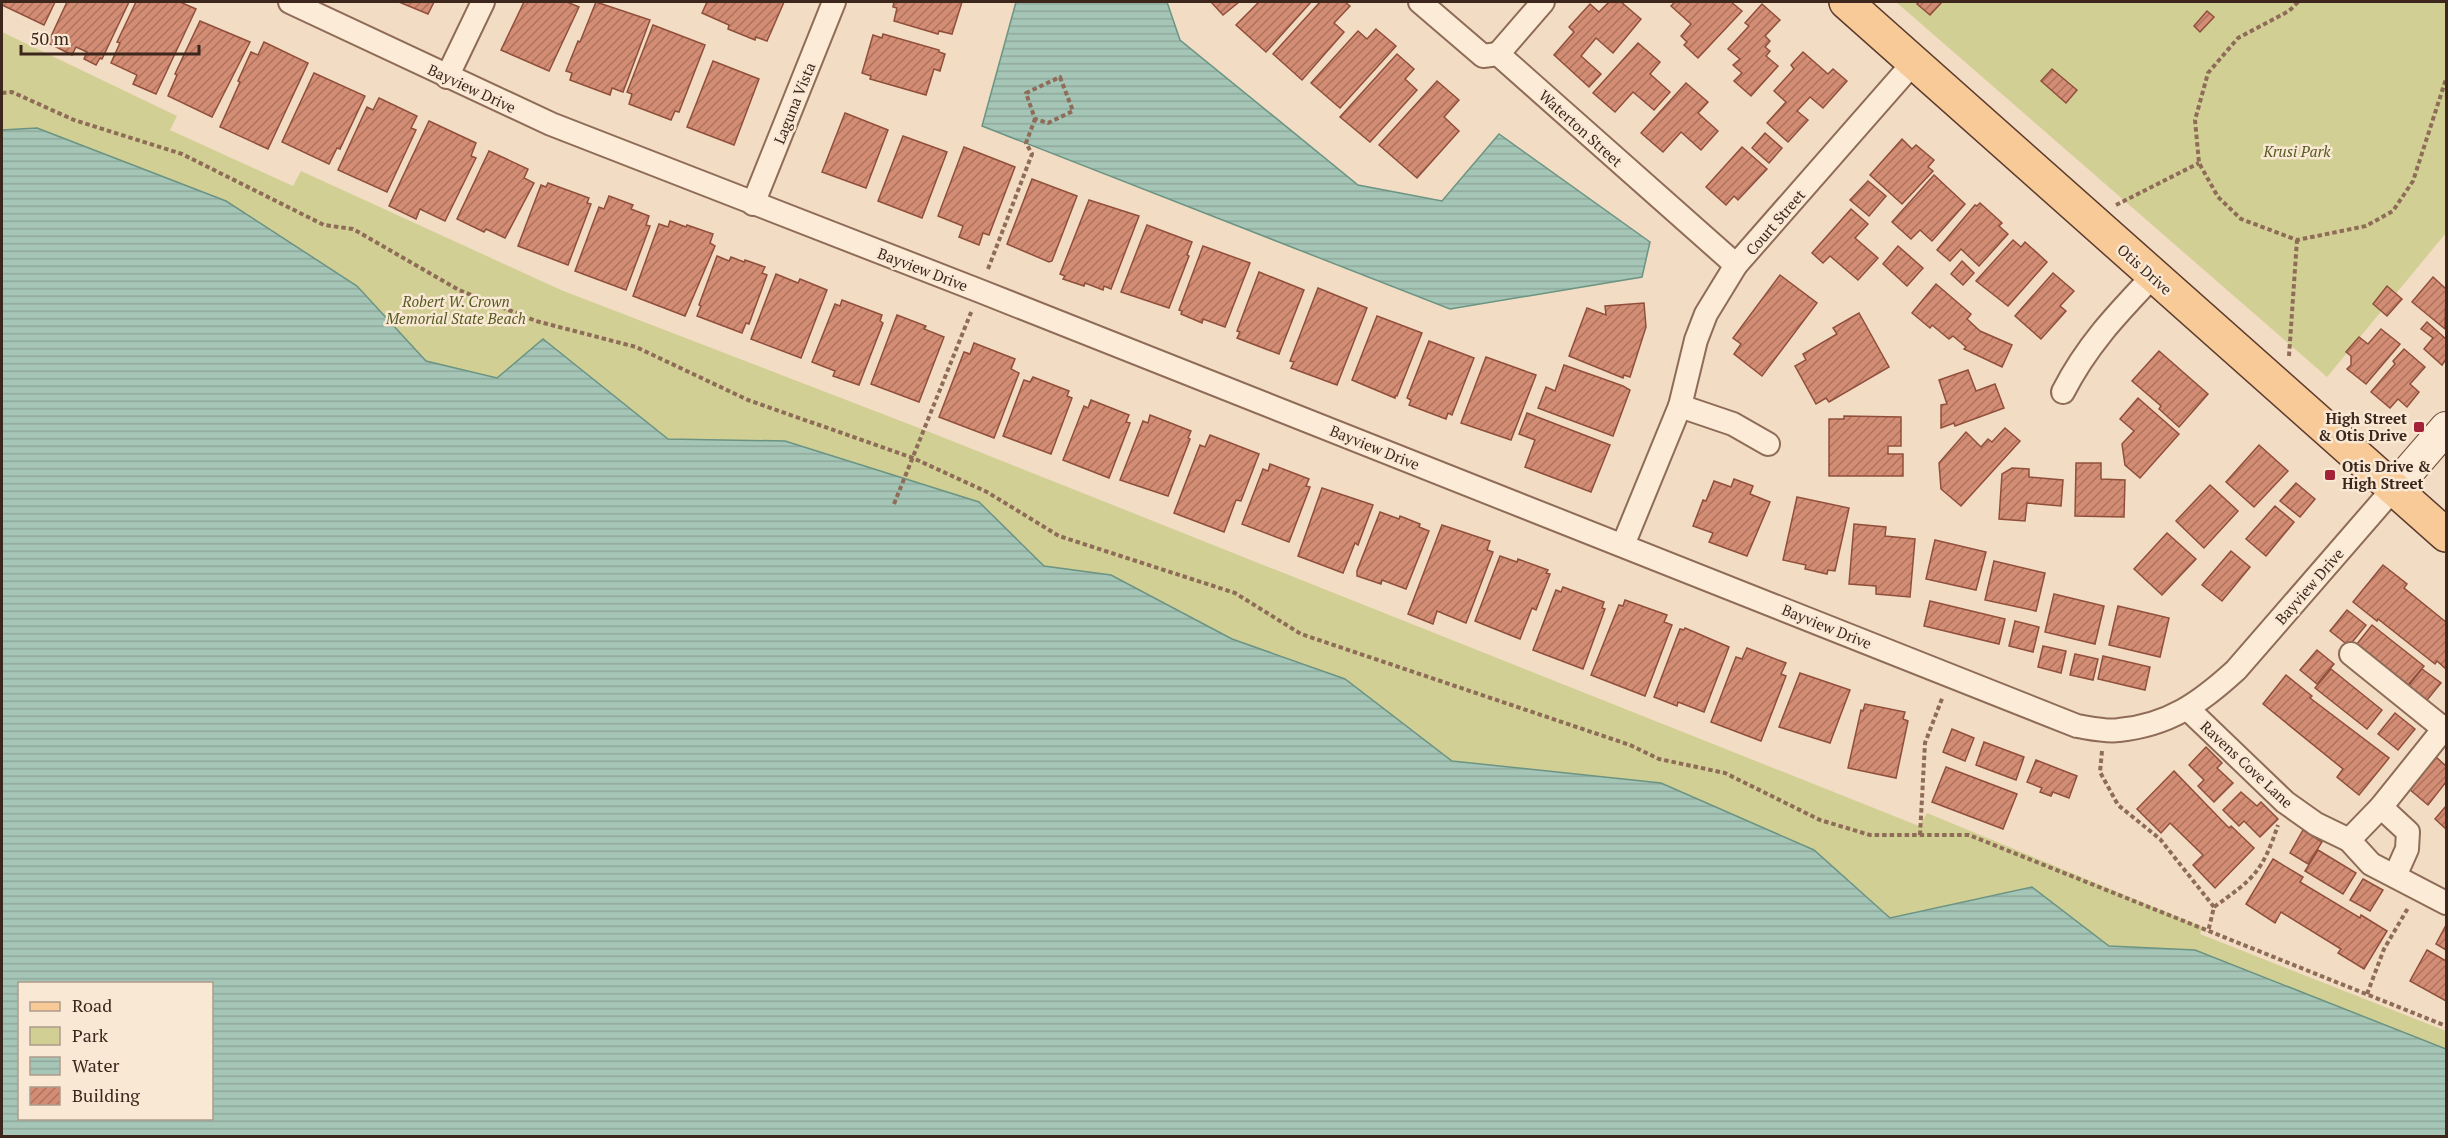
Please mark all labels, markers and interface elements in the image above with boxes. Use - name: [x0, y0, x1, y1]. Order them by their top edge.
- scale bar: [21, 18, 200, 56]
- text: 50 m: [30, 26, 70, 50]
- street label: Bayview Drive: [425, 59, 519, 117]
- street label: Laguna Vista: [769, 59, 820, 147]
- street label: Waterton Street: [1535, 85, 1627, 171]
- park label: Krusi Park: [2263, 141, 2331, 161]
- street label: Court Street: [1741, 184, 1809, 259]
- street label: Otis Drive: [2113, 239, 2177, 299]
- street label: Bayview Drive: [875, 243, 971, 295]
- park label: Robert W. Crown Memorial State Beach: [385, 291, 526, 328]
- place label: High Street & Otis Drive: [2318, 408, 2407, 445]
- street label: Bayview Drive: [1327, 420, 1423, 474]
- marker: High Street & Otis Drive: [2412, 420, 2426, 434]
- place label: Otis Drive & High Street: [2342, 456, 2431, 493]
- marker: Otis Drive & High Street: [2323, 468, 2337, 482]
- street label: Bayview Drive: [2270, 544, 2348, 628]
- street label: Bayview Drive: [1779, 599, 1875, 653]
- street label: Ravens Cove Lane: [2197, 716, 2297, 812]
- legend: [18, 982, 213, 1120]
- text: Road: [72, 993, 112, 1017]
- text: Park: [72, 1023, 109, 1047]
- text: Water: [72, 1053, 119, 1077]
- text: Building: [72, 1083, 140, 1107]

